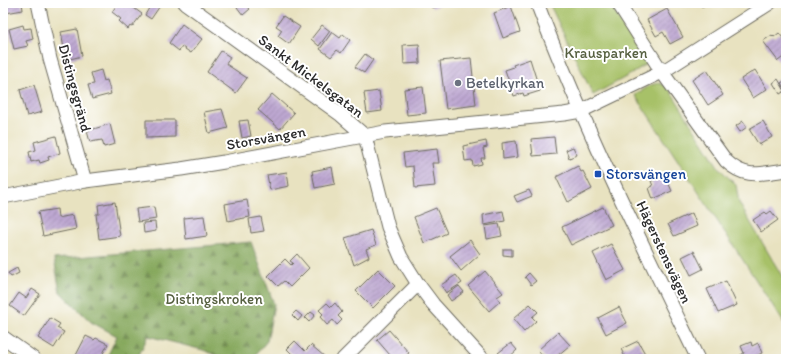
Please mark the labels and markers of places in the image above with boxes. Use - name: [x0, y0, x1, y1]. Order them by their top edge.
- place label: Betelkyrkan: [466, 74, 545, 92]
- marker: Betelkyrkan: [453, 78, 463, 88]
- place label: Storsvängen: [606, 165, 687, 183]
- marker: Storsvängen: [593, 169, 603, 179]

